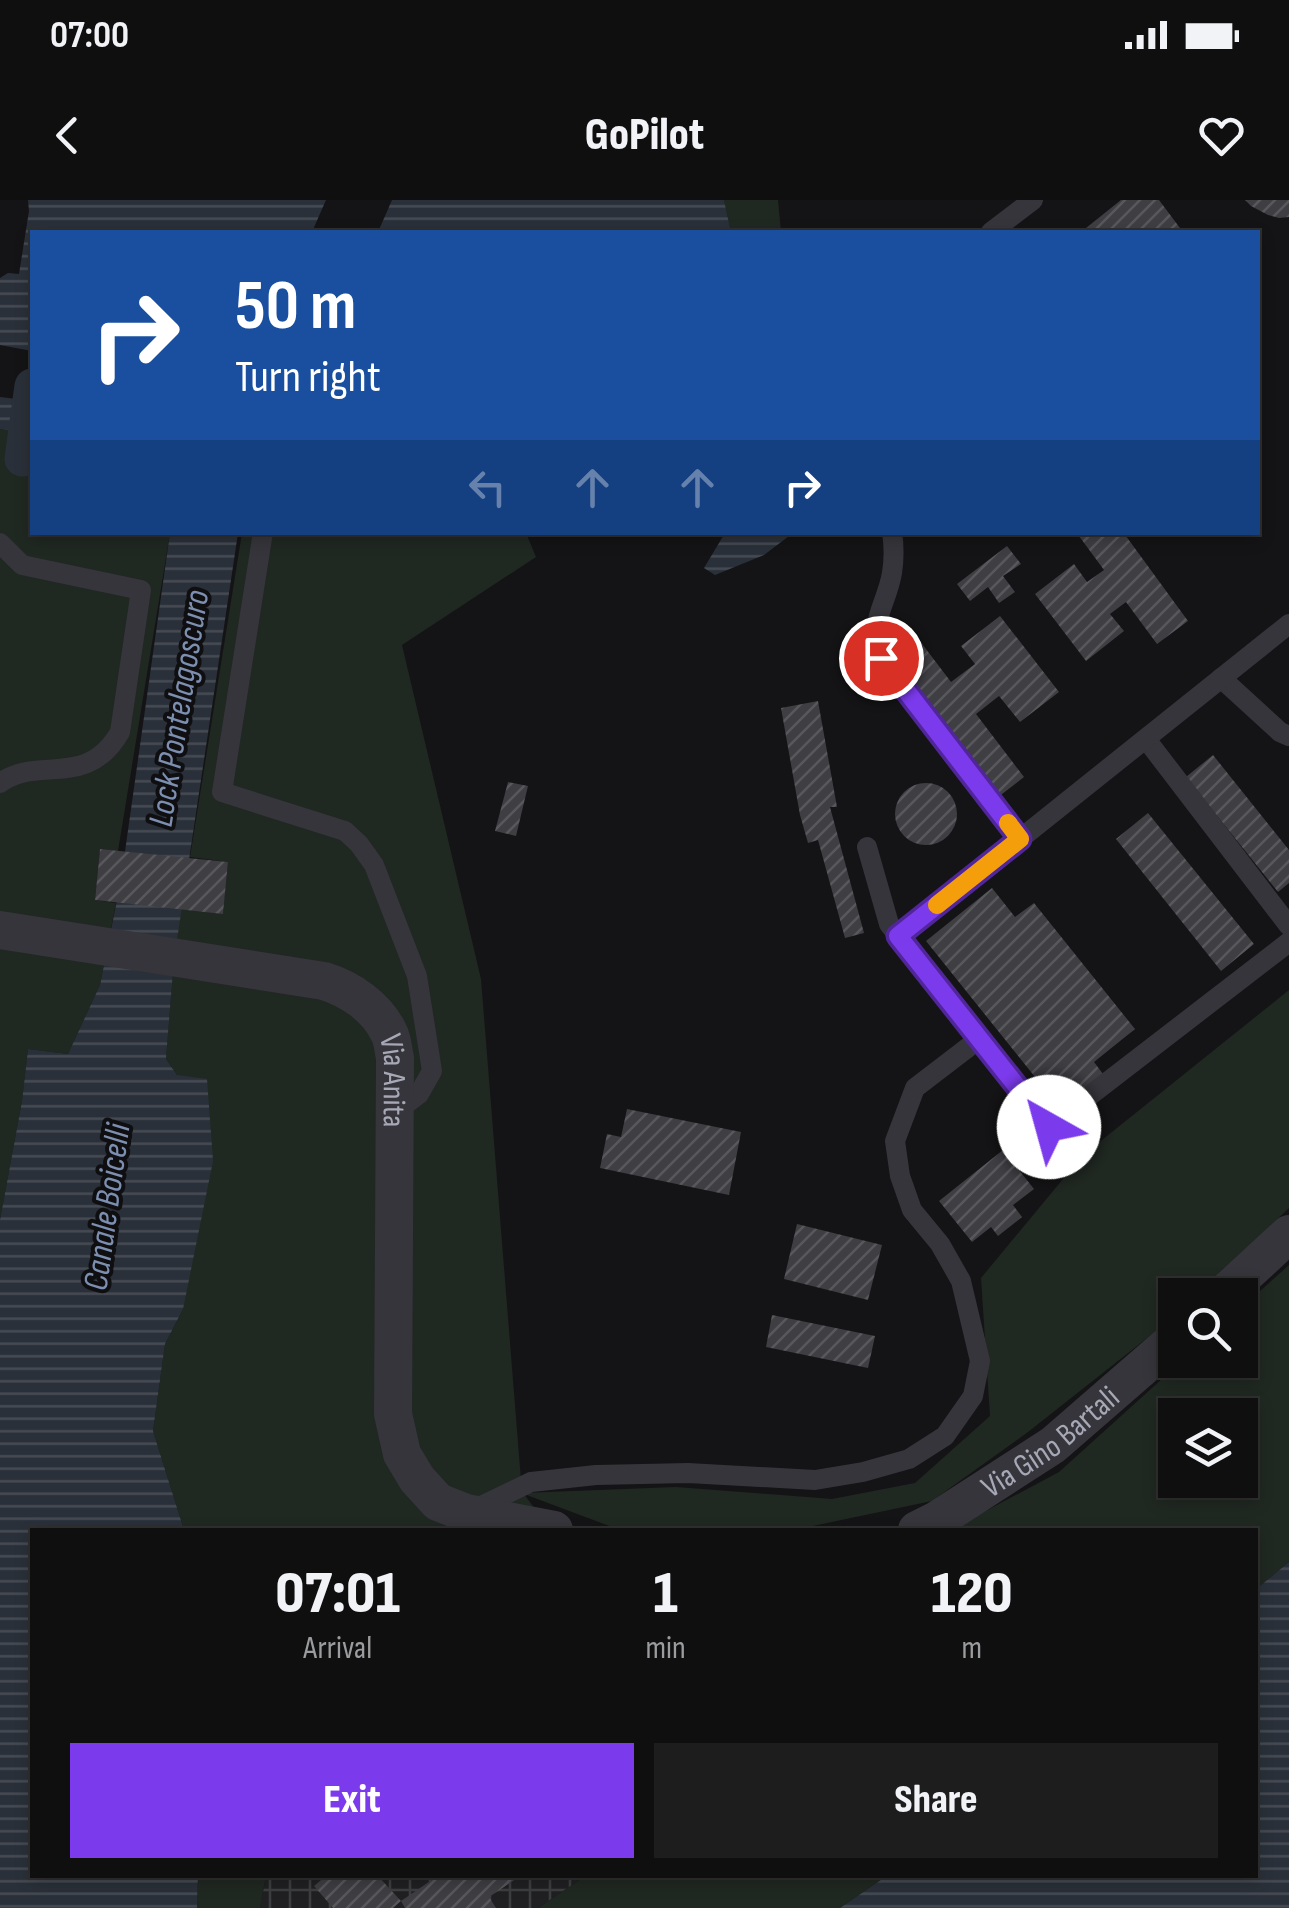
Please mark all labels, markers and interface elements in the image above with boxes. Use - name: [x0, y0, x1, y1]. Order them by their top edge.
- text: 07:00: [50, 13, 129, 58]
- icon: back: [40, 108, 95, 163]
- text: GoPilot: [585, 108, 704, 163]
- icon: heart: [1194, 108, 1249, 163]
- text: 50 m: [235, 265, 356, 349]
- icon: right: [70, 270, 200, 400]
- text: Turn right: [235, 350, 381, 405]
- icon: left: [460, 460, 515, 515]
- icon: ahead: [565, 460, 620, 515]
- icon: ahead: [670, 460, 725, 515]
- icon: right: [775, 460, 830, 515]
- water label: Lock Pontelagoscuro: [140, 587, 219, 830]
- pin: [839, 616, 924, 701]
- icon: arrive: [854, 631, 909, 686]
- street label: Via Anita: [370, 1030, 413, 1128]
- position arrow: [997, 1075, 1101, 1179]
- water label: Canale Boicelli: [75, 1119, 141, 1293]
- map controls: [1158, 1278, 1258, 1498]
- button: search: [1158, 1278, 1258, 1378]
- street label: Via Gino Bartali: [975, 1378, 1128, 1507]
- button: layers: [1158, 1398, 1258, 1498]
- text: 07:01: [275, 1558, 400, 1630]
- text: 1: [653, 1558, 678, 1630]
- text: 120: [931, 1558, 1013, 1630]
- text: Arrival: [303, 1629, 372, 1668]
- text: min: [645, 1629, 686, 1668]
- text: m: [962, 1629, 982, 1668]
- button: Exit: [70, 1743, 634, 1858]
- button: Share: [654, 1743, 1218, 1858]

